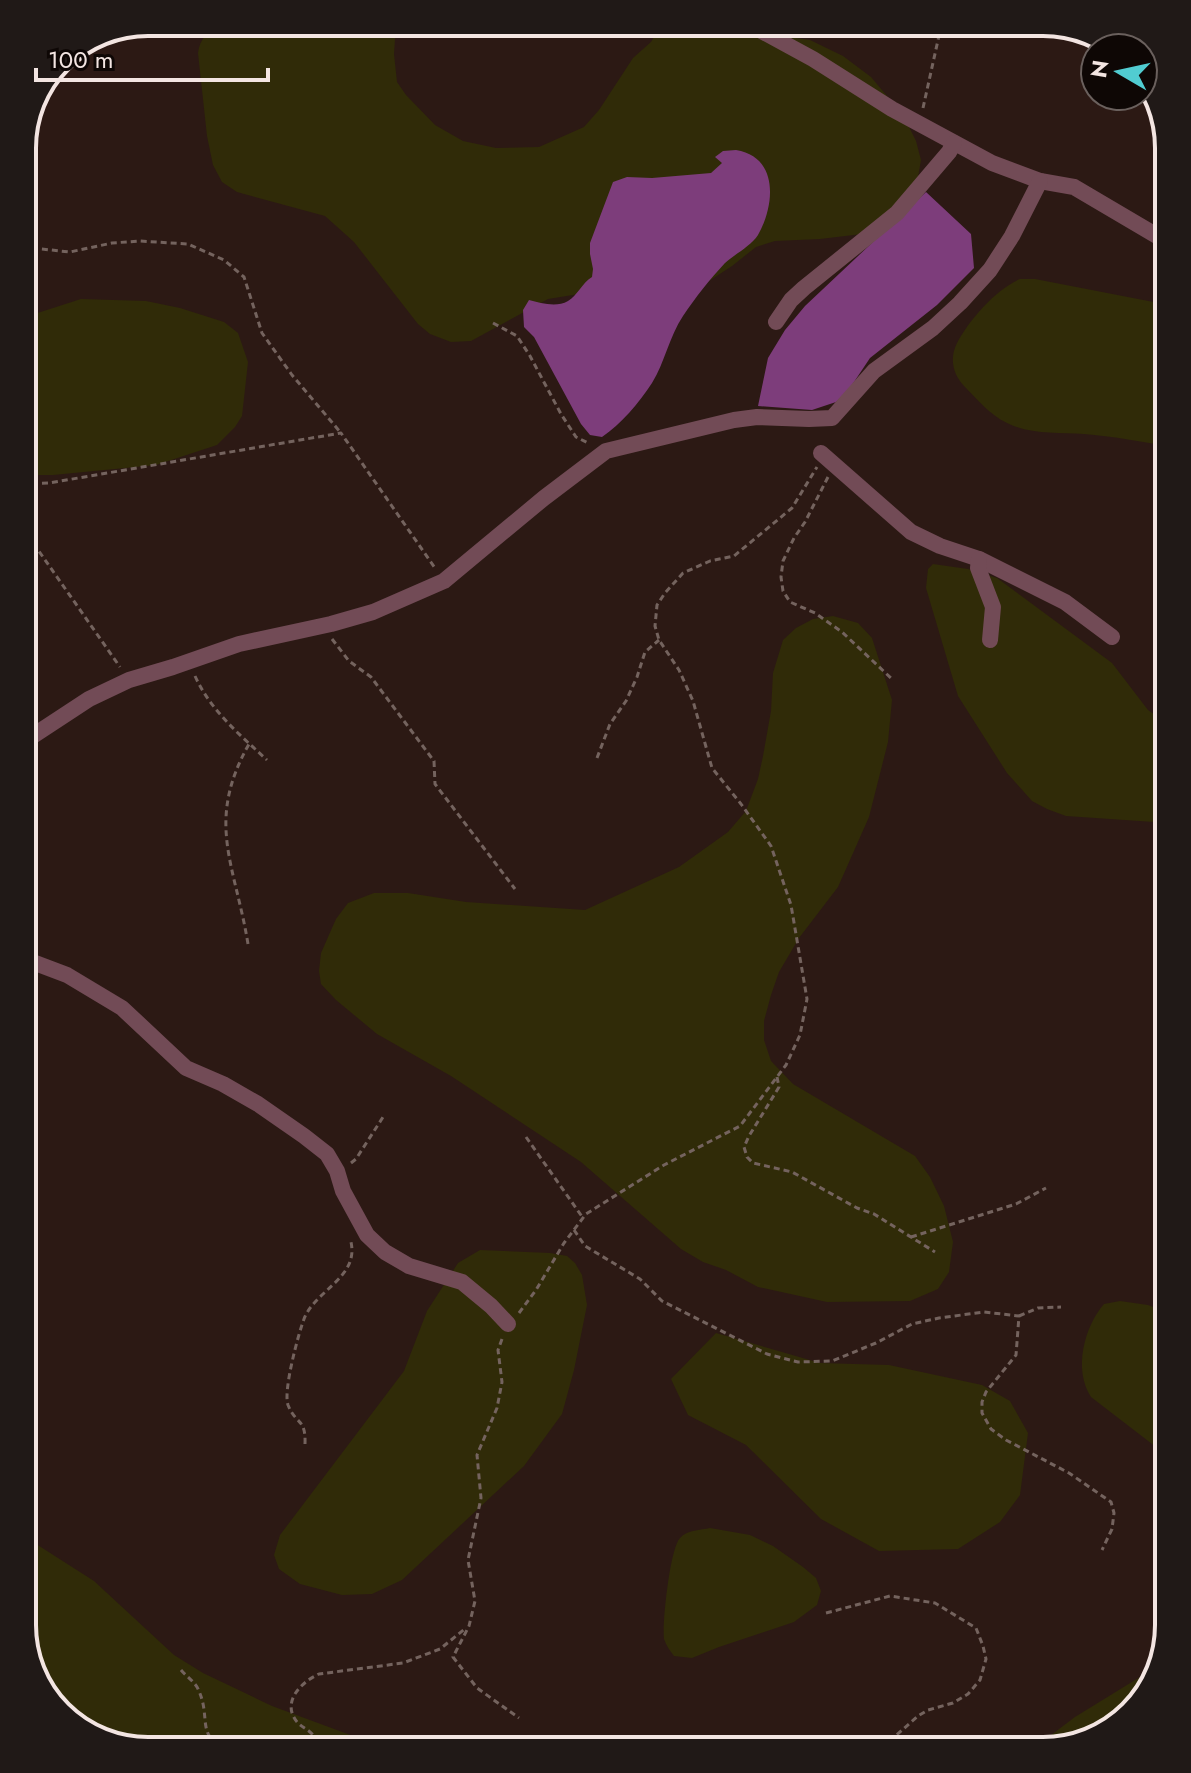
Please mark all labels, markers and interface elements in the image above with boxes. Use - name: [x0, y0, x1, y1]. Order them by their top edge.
- scale bar: [36, 32, 268, 82]
- north arrow: [1079, 32, 1159, 112]
- text: 100 m: [48, 42, 114, 77]
- text: N: [1082, 58, 1116, 80]

